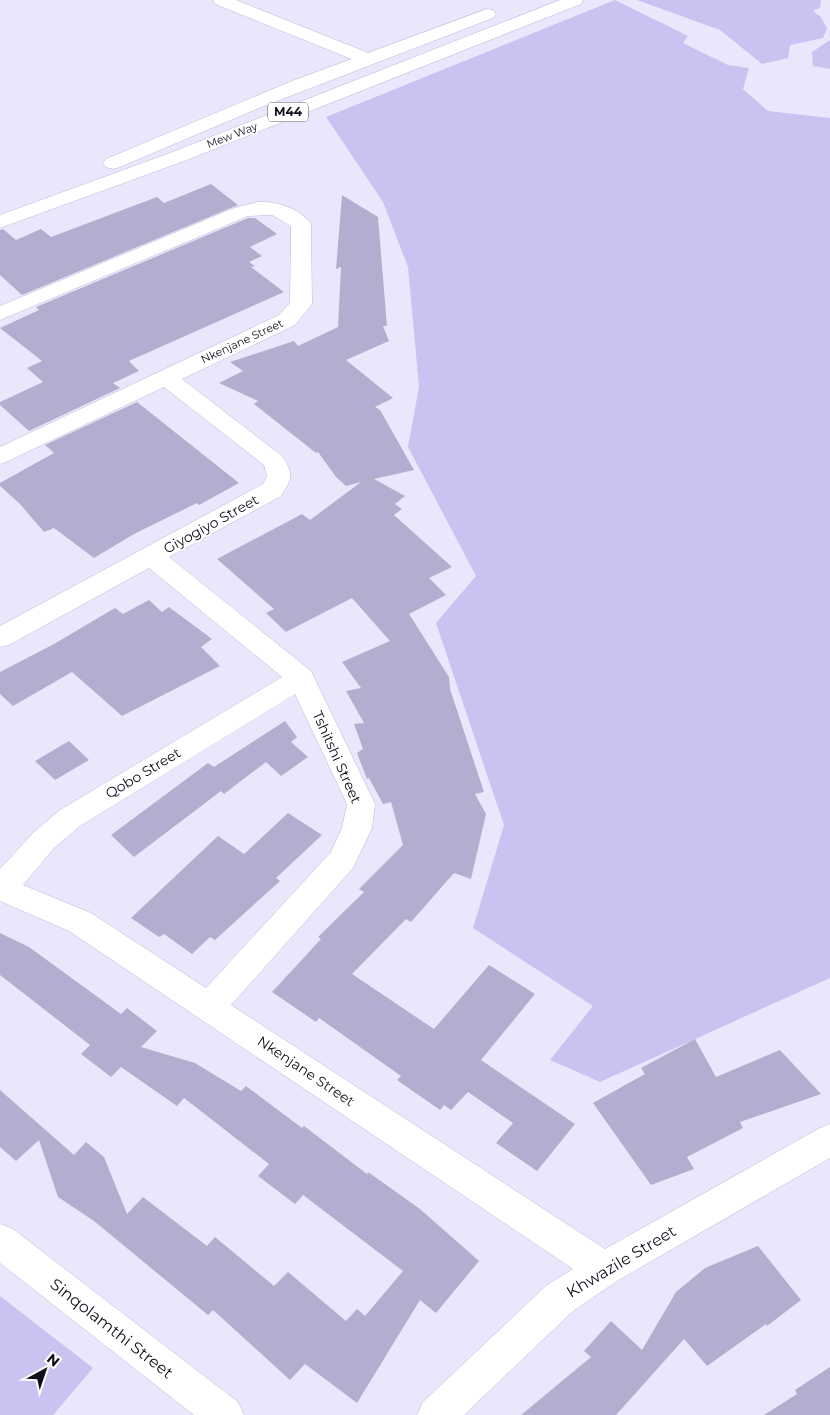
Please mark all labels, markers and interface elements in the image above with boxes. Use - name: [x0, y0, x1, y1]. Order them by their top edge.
- road number: M44: [268, 102, 308, 121]
- street label: Mew Way: [205, 119, 259, 151]
- street label: Nkenjane Street: [199, 316, 286, 366]
- street label: Giyogiyo Street: [160, 490, 262, 558]
- street label: Tshitshi Street: [309, 708, 366, 806]
- street label: Qobo Street: [102, 743, 184, 803]
- street label: Nkenjane Street: [254, 1032, 358, 1110]
- street label: Khwazile Street: [563, 1221, 680, 1302]
- street label: Sinqolamthi Street: [46, 1275, 177, 1383]
- north arrow: [20, 1345, 70, 1395]
- text: N: [43, 1350, 63, 1371]

